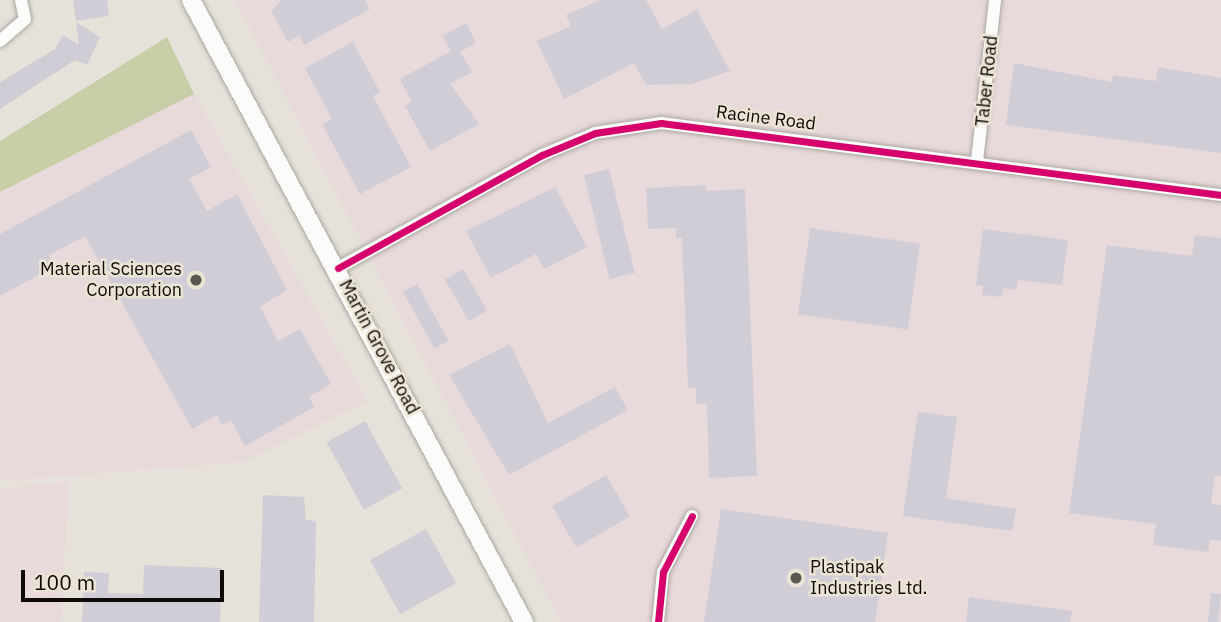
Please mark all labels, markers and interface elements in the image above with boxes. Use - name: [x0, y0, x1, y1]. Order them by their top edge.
- street label: Taber Road: [971, 35, 1003, 127]
- street label: Racine Road: [715, 101, 817, 135]
- place label: Material Sciences Corporation: [40, 259, 182, 302]
- marker: Material Sciences Corporation: [188, 272, 204, 288]
- street label: Martin Grove Road: [334, 276, 424, 418]
- scale bar: [24, 556, 228, 600]
- place label: Plastipak Industries Ltd.: [810, 557, 927, 600]
- text: 100 m: [34, 568, 95, 596]
- marker: Plastipak Industries Ltd.: [788, 570, 804, 586]

